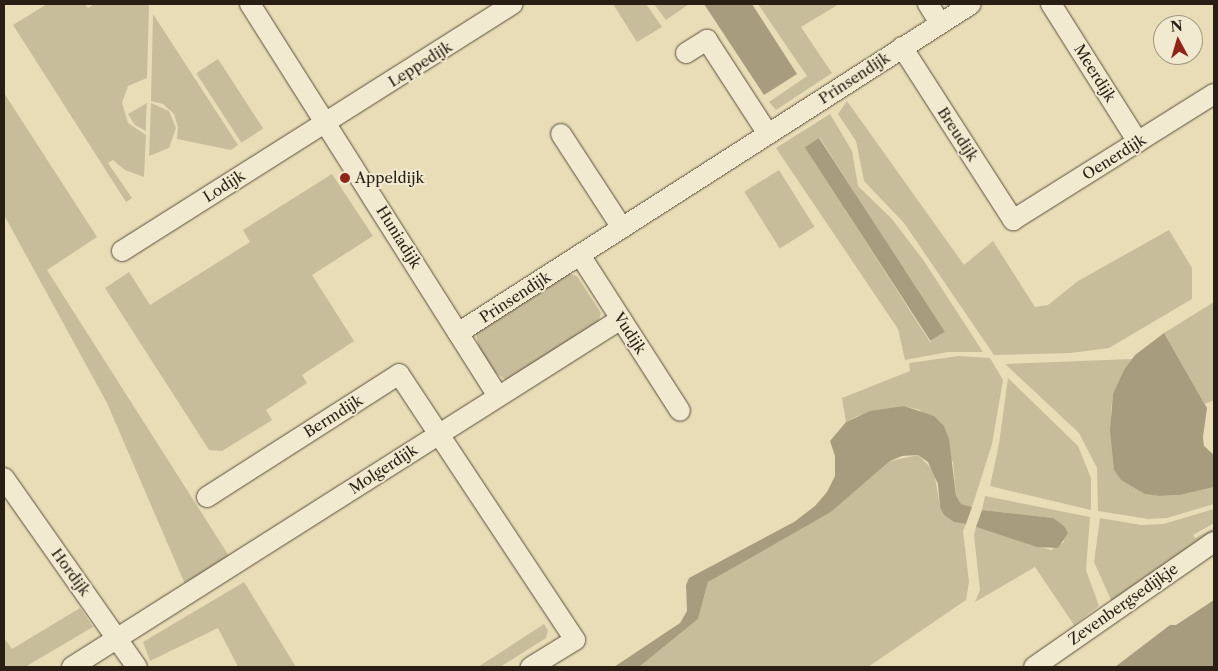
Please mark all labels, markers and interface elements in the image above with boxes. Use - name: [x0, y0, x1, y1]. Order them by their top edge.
- north arrow: [1153, 15, 1203, 65]
- text: N: [1170, 16, 1184, 36]
- street label: Leppedijk: [385, 37, 455, 91]
- street label: Meerdijk: [1070, 41, 1120, 105]
- street label: Prinsendijk: [815, 48, 893, 108]
- street label: Breudijk: [934, 104, 982, 164]
- street label: Oenerdijk: [1079, 130, 1149, 184]
- street label: Lodijk: [200, 166, 248, 206]
- place label: Appeldijk: [355, 169, 424, 187]
- marker: Appeldijk: [339, 172, 351, 184]
- street label: Huniadijk: [373, 202, 425, 272]
- street label: Prinsendijk: [476, 267, 554, 327]
- street label: Vudijk: [610, 309, 650, 357]
- street label: Bermdijk: [300, 391, 366, 441]
- street label: Molgerdijk: [346, 440, 420, 498]
- street label: Hordijk: [48, 545, 94, 599]
- street label: Zevenbergsedijkje: [1065, 559, 1181, 649]

